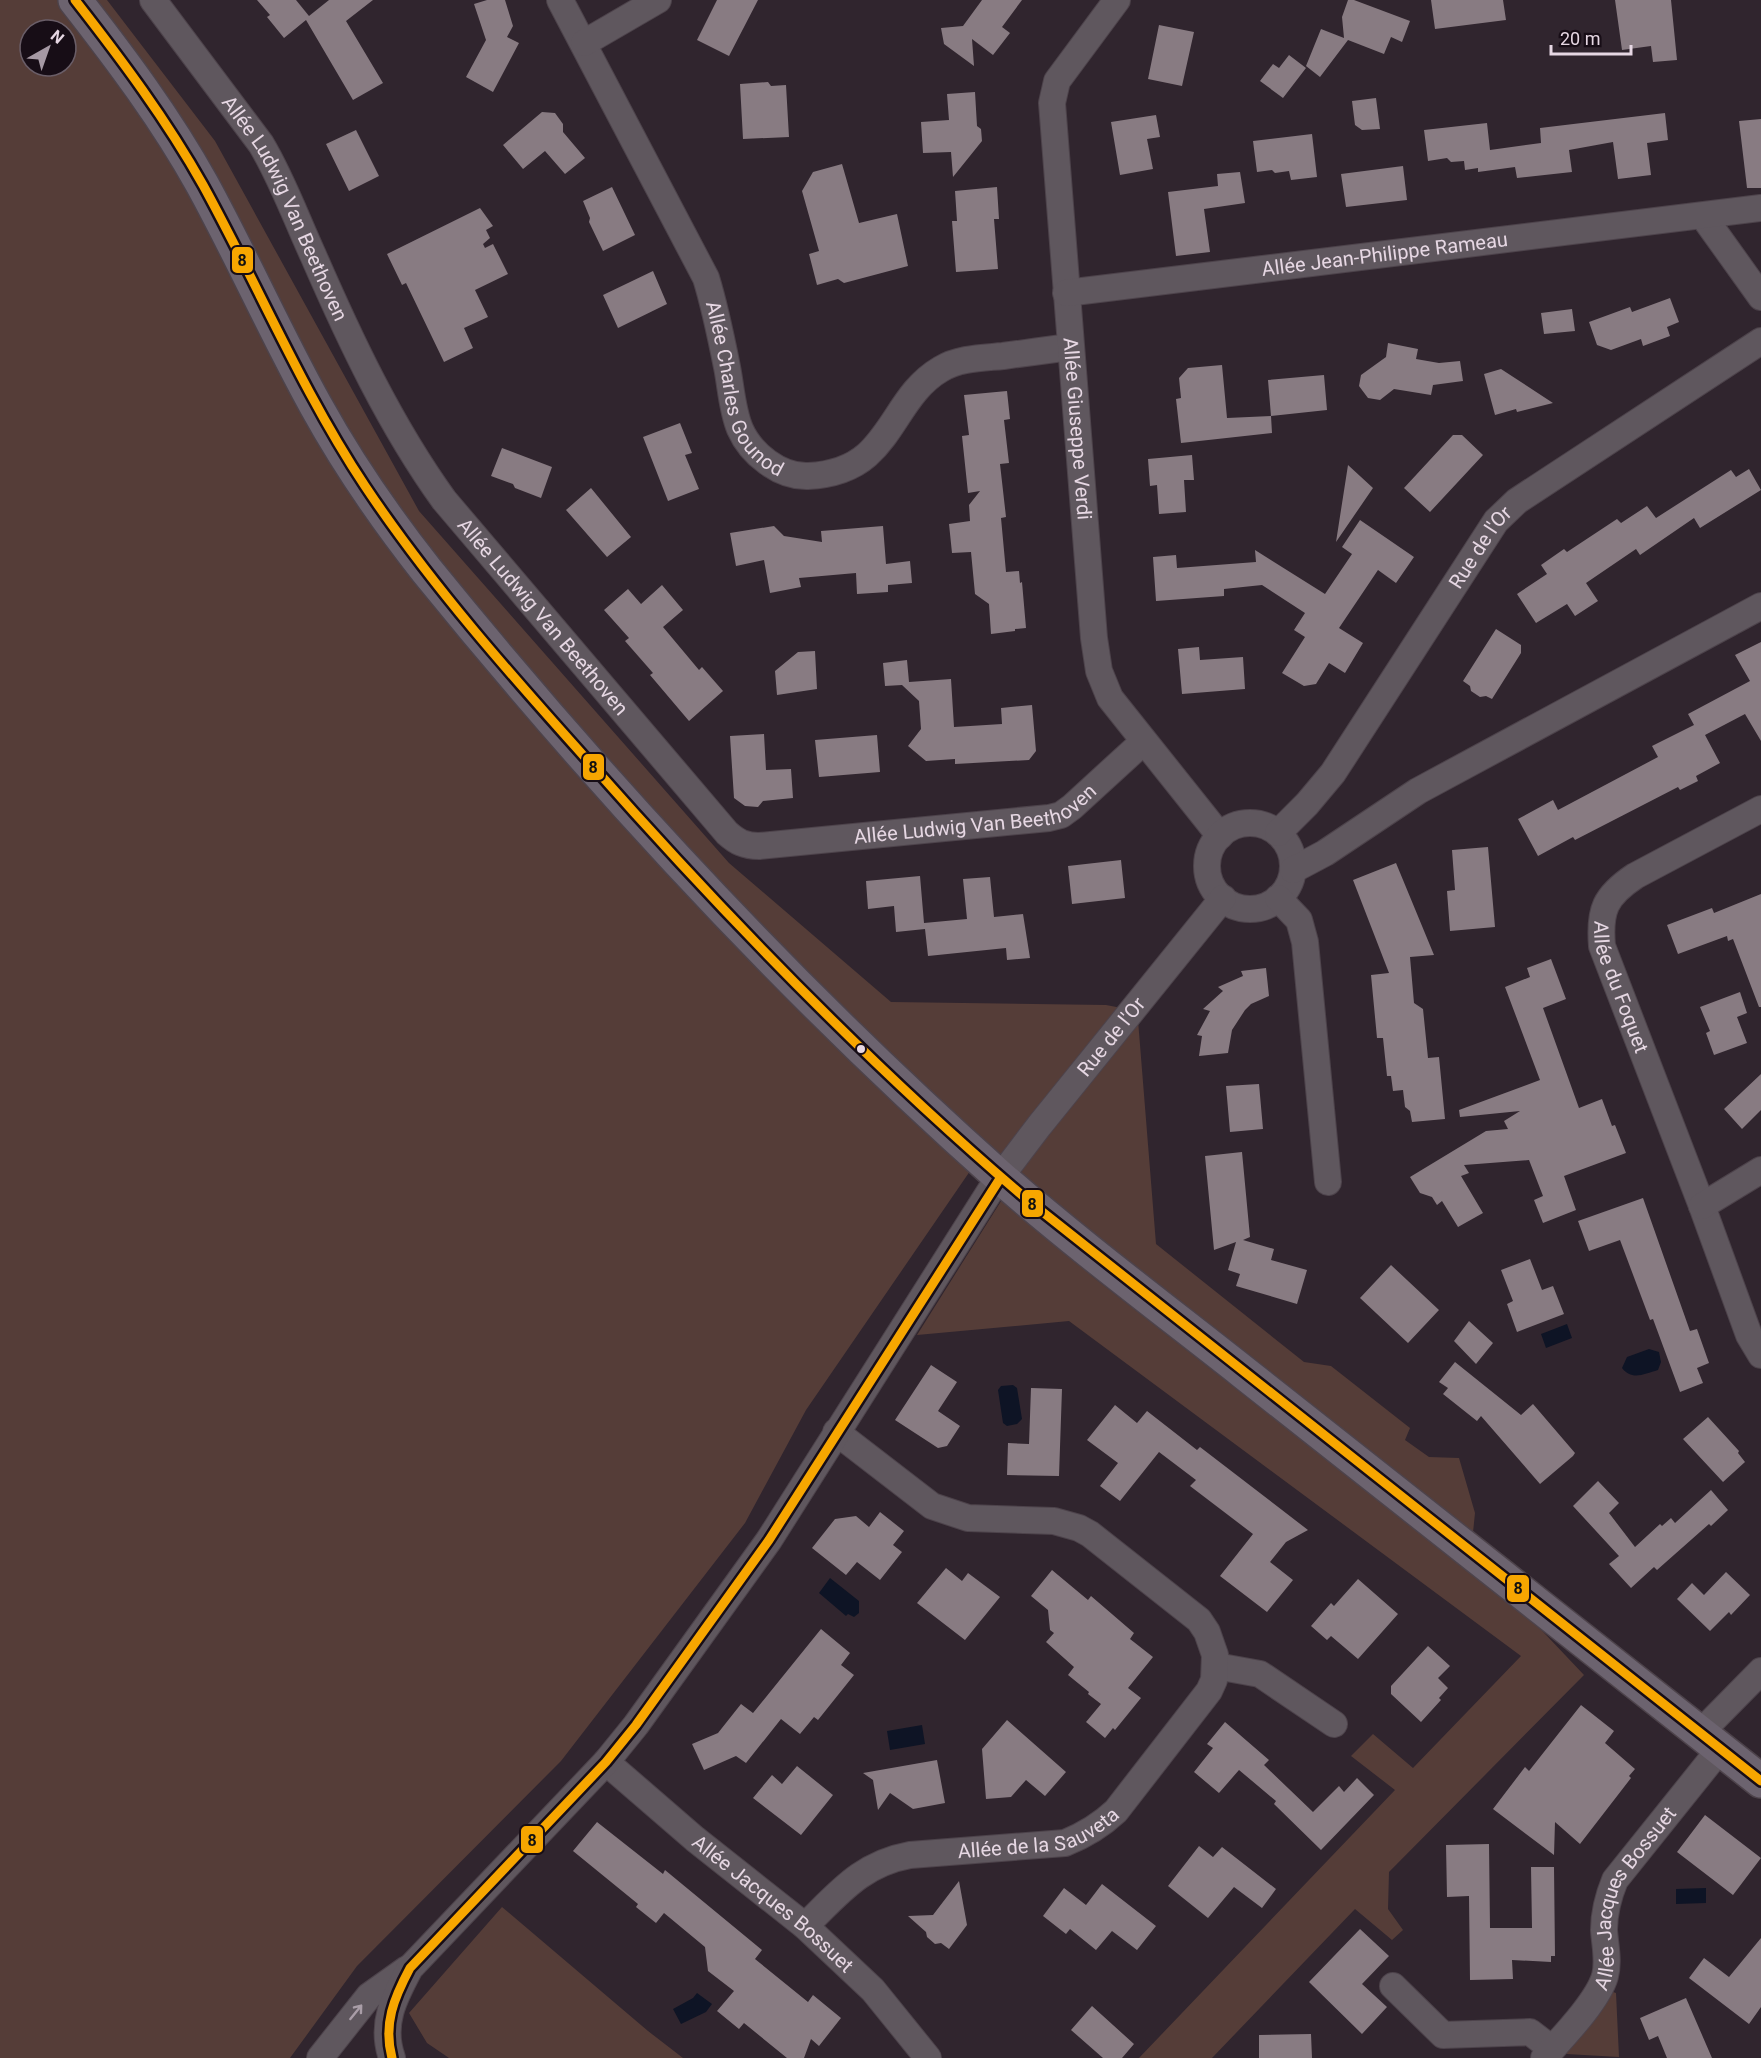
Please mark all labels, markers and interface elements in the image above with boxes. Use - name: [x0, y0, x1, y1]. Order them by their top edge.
- north arrow: [18, 18, 78, 78]
- scale bar: [1551, 18, 1630, 56]
- text: N: [47, 26, 68, 48]
- text: 20 m: [1560, 28, 1600, 49]
- street label: Allée Ludwig Van Beethoven: [217, 91, 353, 325]
- street label: Allée Jean-Philippe Rameau: [1260, 227, 1509, 281]
- line badge: 8: [231, 246, 254, 274]
- text: 8: [237, 251, 247, 270]
- street label: Allée Charles Gounod: [701, 299, 788, 481]
- street label: Allée Giuseppe Verdi: [1058, 336, 1097, 521]
- street label: Rue de l'Or: [1444, 501, 1517, 593]
- street label: Allée Ludwig Van Beethoven: [453, 513, 633, 720]
- line badge: 8: [582, 753, 605, 781]
- text: 8: [588, 758, 598, 777]
- street label: Allée Ludwig Van Beethoven: [853, 779, 1101, 849]
- street label: Allée du Foquet: [1589, 921, 1654, 1056]
- street label: Rue de l'Or: [1072, 992, 1150, 1081]
- unlabelled marker: [855, 1043, 867, 1055]
- line badge: 8: [1021, 1189, 1044, 1218]
- text: 8: [1027, 1195, 1037, 1214]
- line badge: 8: [1506, 1574, 1530, 1603]
- text: 8: [1513, 1579, 1523, 1598]
- street label: Allée de la Sauveta: [957, 1802, 1124, 1863]
- street label: Allée Jacques Bossuet: [1589, 1802, 1681, 1994]
- line badge: 8: [520, 1825, 544, 1854]
- street label: Allée Jacques Bossuet: [688, 1830, 859, 1977]
- text: 8: [527, 1831, 537, 1850]
- one-way arrow: [349, 2004, 362, 2020]

